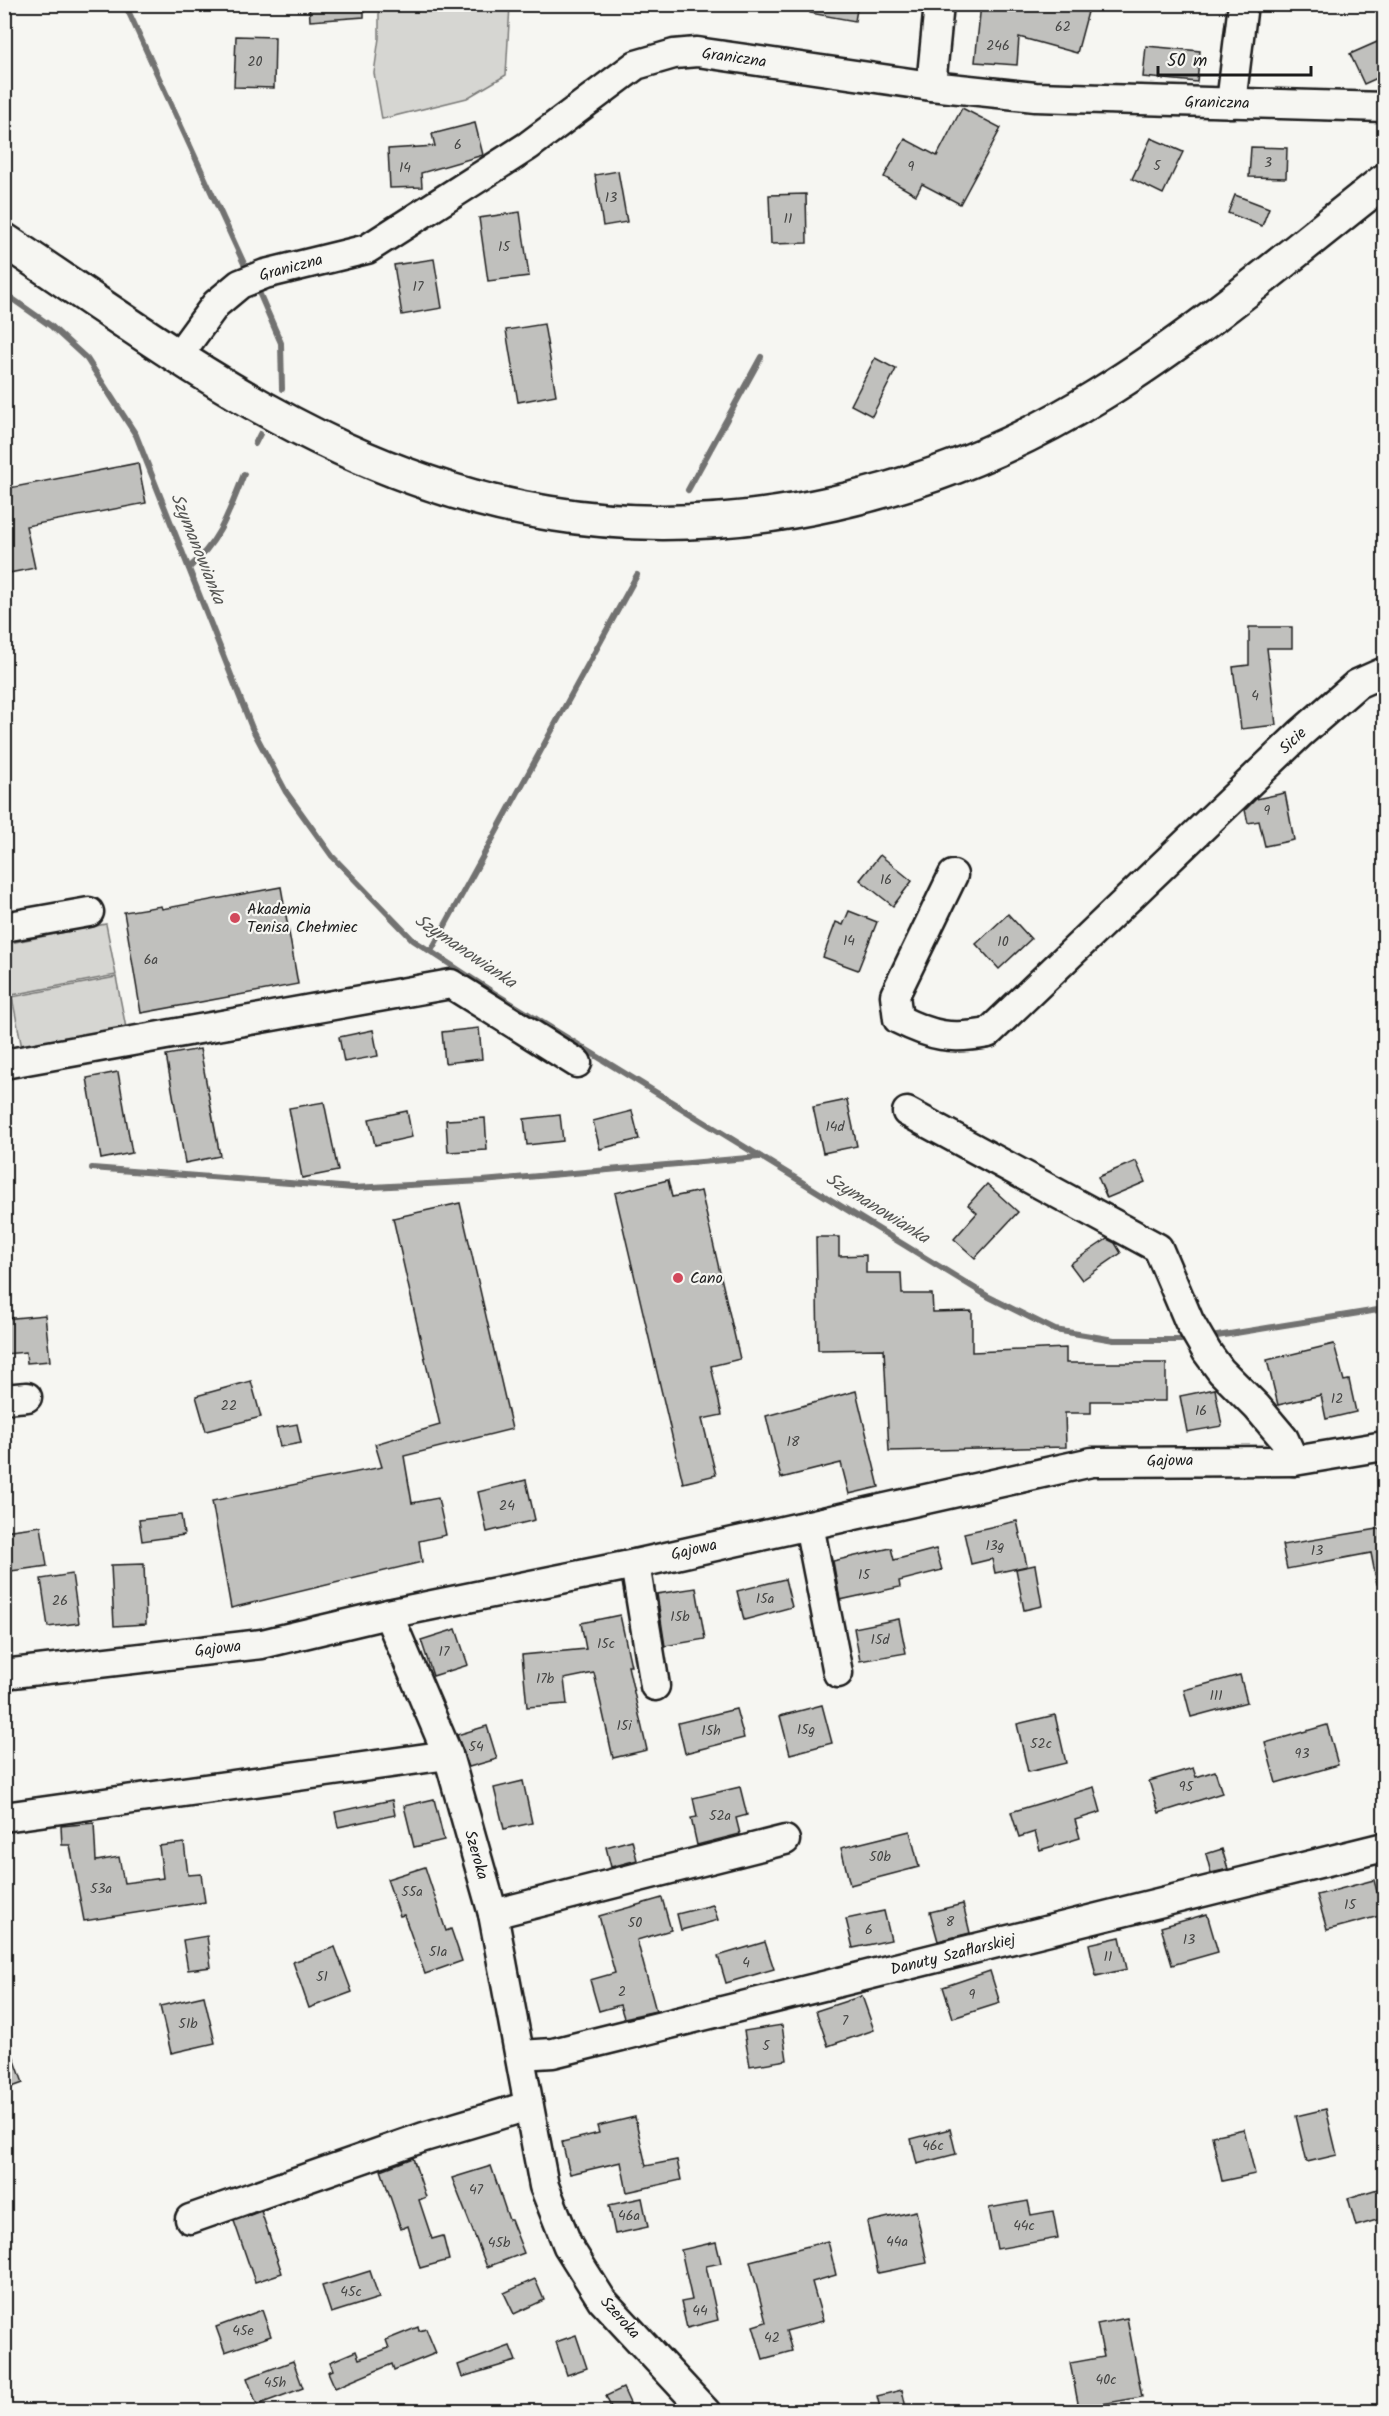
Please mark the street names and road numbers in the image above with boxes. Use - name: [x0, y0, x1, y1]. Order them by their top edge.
- street label: Graniczna: [700, 41, 768, 75]
- street label: Graniczna: [1184, 90, 1250, 116]
- street label: Graniczna: [256, 248, 326, 288]
- street label: Sicie: [1273, 721, 1313, 761]
- street label: Gajowa: [1146, 1448, 1194, 1474]
- street label: Gajowa: [668, 1533, 720, 1567]
- street label: Gajowa: [193, 1634, 243, 1664]
- street label: Szeroka: [457, 1827, 495, 1883]
- street label: Danuty Szaflarskiej: [888, 1927, 1019, 1983]
- street label: Szeroka: [594, 2291, 646, 2345]

